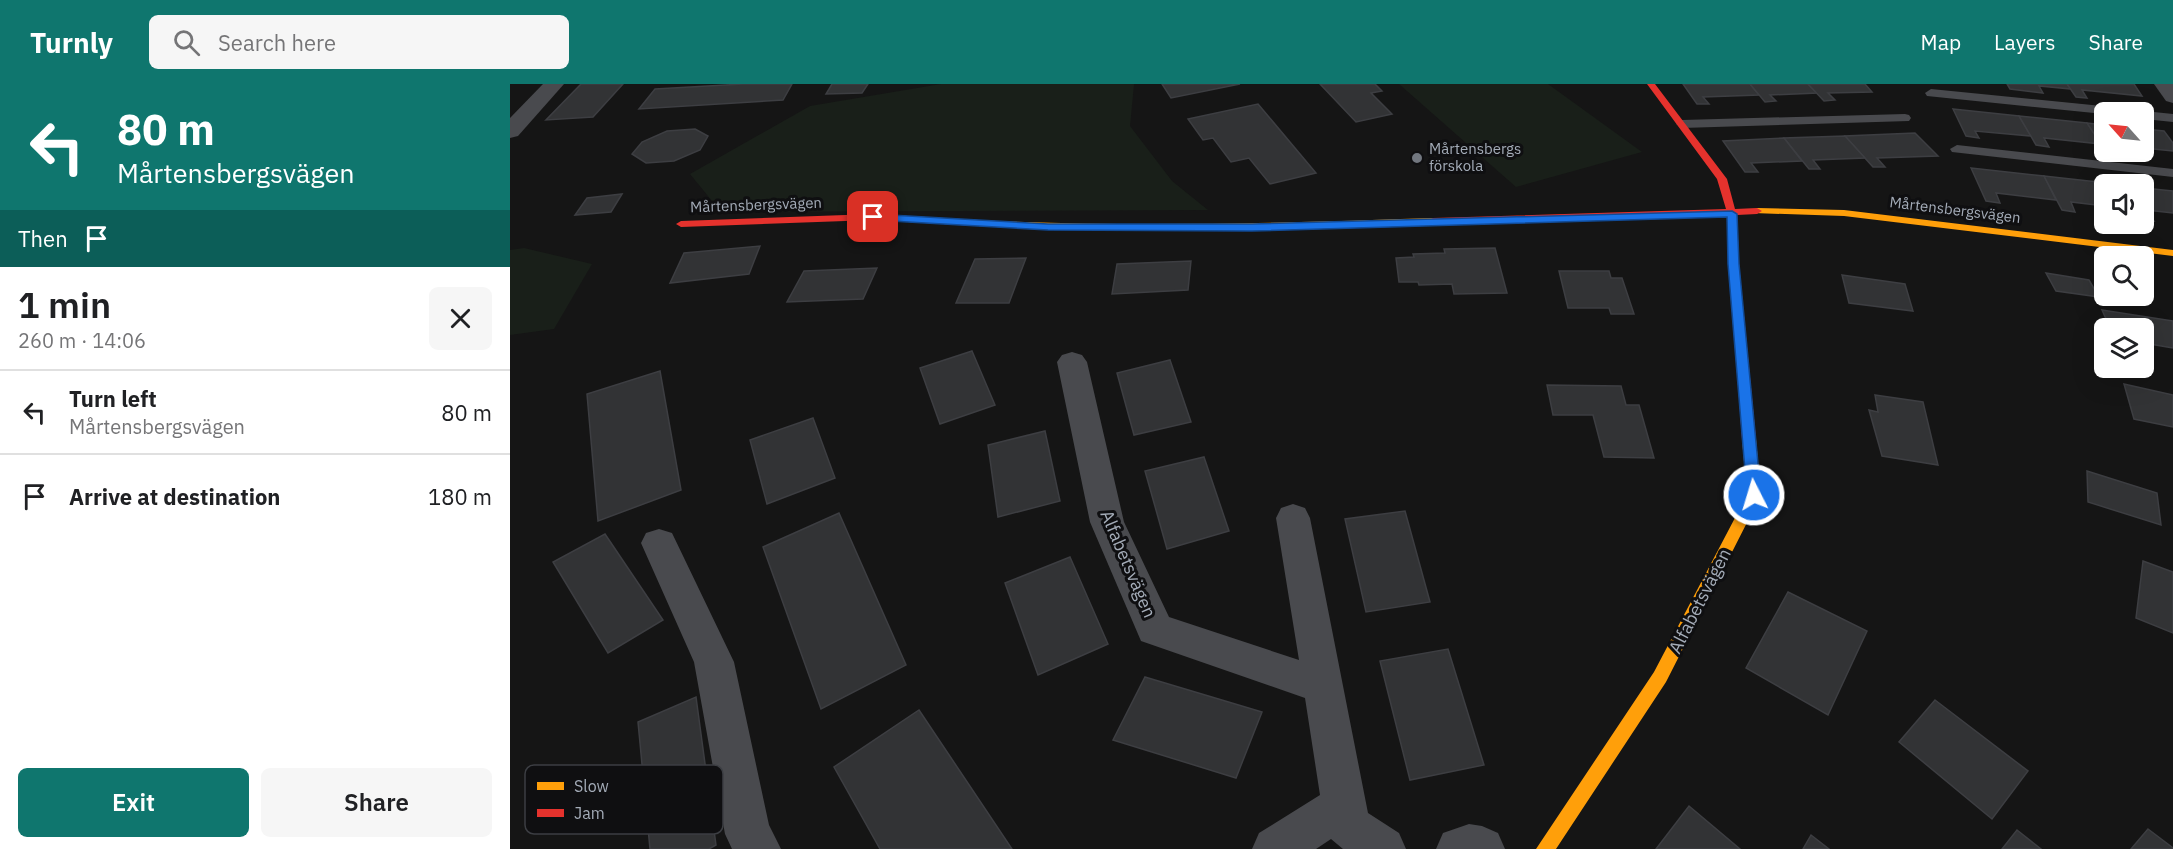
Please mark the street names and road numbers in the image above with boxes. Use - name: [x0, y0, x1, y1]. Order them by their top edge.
- street label: Mårtensbergsvägen: [1888, 192, 2022, 227]
- street label: Mårtensbergsvägen: [690, 193, 822, 216]
- street label: Alfabetsvägen: [1095, 506, 1161, 621]
- street label: Alfabetsvägen: [1663, 544, 1736, 657]

